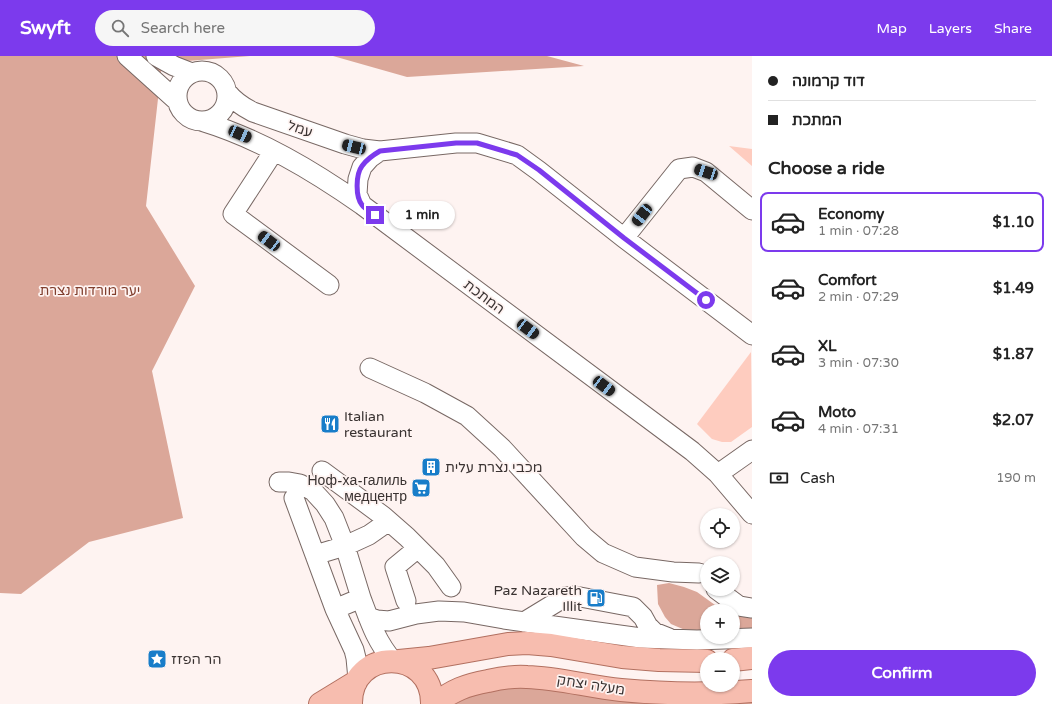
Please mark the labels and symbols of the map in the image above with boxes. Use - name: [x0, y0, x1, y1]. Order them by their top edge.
- street label: עמל: [285, 117, 315, 141]
- car: [227, 124, 253, 144]
- car: [341, 138, 367, 156]
- car: [693, 163, 719, 181]
- callout: 1 min: [389, 201, 455, 229]
- car: [630, 202, 654, 228]
- route end: [366, 206, 384, 224]
- car: [256, 229, 282, 253]
- street label: המתכת: [460, 276, 508, 318]
- park label: יער מורדות נצרת: [40, 282, 140, 299]
- route start: [697, 291, 715, 309]
- car: [515, 317, 541, 341]
- car: [591, 374, 617, 398]
- place label: Italian restaurant: [344, 408, 413, 441]
- restaurant icon: Italian restaurant: [319, 413, 341, 435]
- building icon: מכבי נצרת עלית: [420, 456, 442, 478]
- place label: מכבי נצרת עלית: [445, 459, 542, 476]
- place label: Ноф-ха-галиль медцентр: [307, 472, 407, 505]
- supermarket icon: Ноф-ха-галиль медцентр: [410, 477, 432, 499]
- place label: Paz Nazareth Illit: [494, 582, 583, 615]
- fuel station icon: Paz Nazareth Illit: [585, 587, 607, 609]
- place icon: הר הפזז: [146, 648, 168, 670]
- place label: הר הפזז: [171, 651, 221, 668]
- street label: מעלה יצחק: [556, 671, 626, 699]

